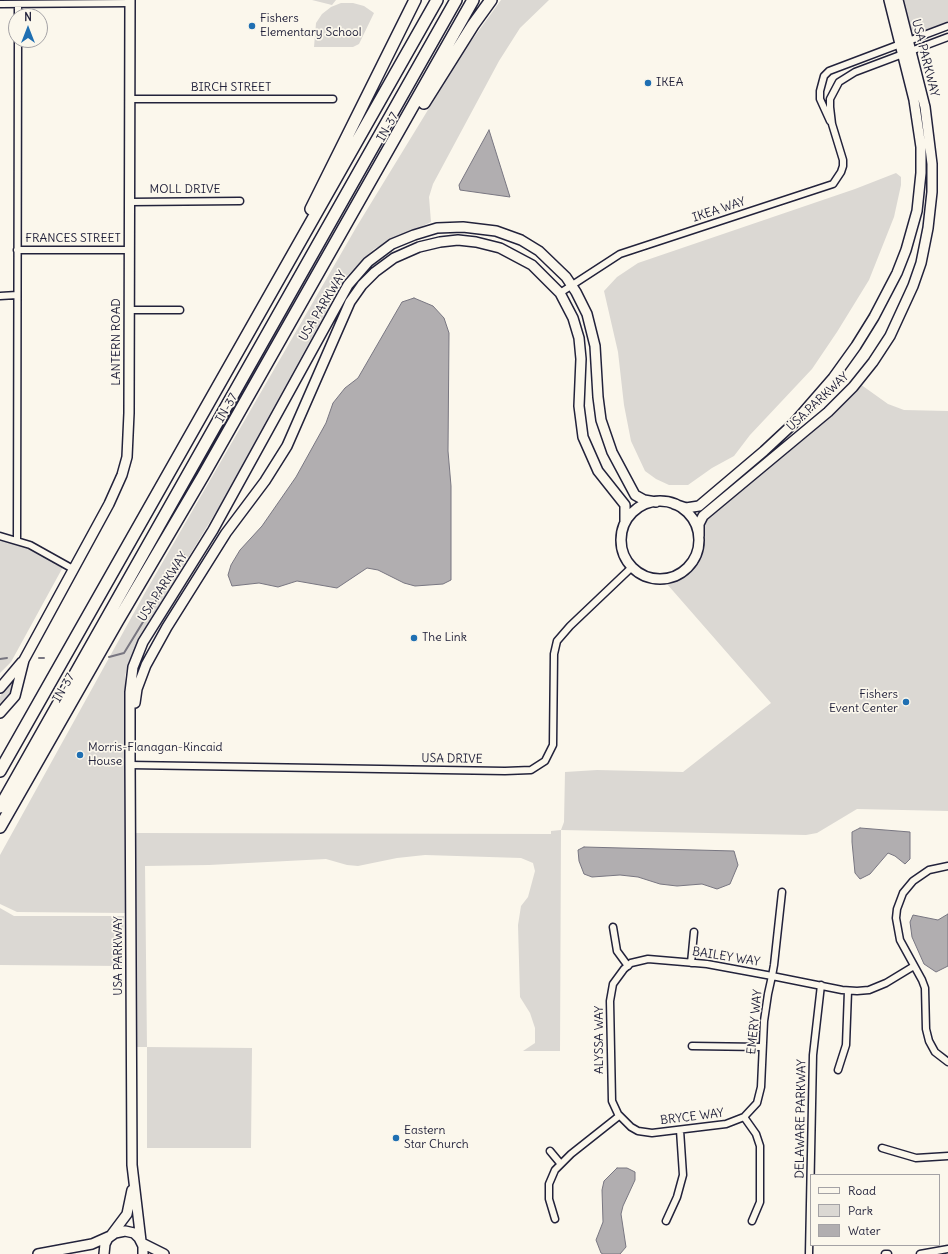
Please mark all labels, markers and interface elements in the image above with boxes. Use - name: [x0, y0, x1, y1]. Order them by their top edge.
- north arrow: [8, 8, 48, 48]
- text: N: [24, 10, 32, 24]
- place label: Fishers Elementary School: [260, 12, 361, 40]
- street label: USA PARKWAY: [908, 18, 942, 98]
- marker: Fishers Elementary School: [247, 21, 257, 31]
- place label: IKEA: [656, 76, 683, 90]
- marker: IKEA: [643, 78, 653, 88]
- street label: BIRCH STREET: [191, 81, 271, 95]
- street label: IN-37: [374, 110, 402, 144]
- street label: MOLL DRIVE: [150, 183, 220, 197]
- street label: IKEA WAY: [691, 195, 747, 225]
- street label: FRANCES STREET: [25, 232, 121, 246]
- street label: USA PARKWAY: [296, 268, 350, 344]
- street label: LANTERN ROAD: [110, 298, 124, 386]
- street label: USA PARKWAY: [784, 370, 852, 434]
- street label: IN-37: [213, 391, 241, 425]
- street label: USA PARKWAY: [135, 550, 191, 624]
- place label: The Link: [422, 631, 467, 645]
- marker: The Link: [409, 633, 419, 643]
- street label: IN-37: [50, 671, 78, 705]
- place label: Fishers Event Center: [829, 688, 898, 716]
- marker: Fishers Event Center: [901, 697, 911, 707]
- place label: Morris-Flanagan-Kincaid House: [88, 741, 223, 769]
- marker: Morris-Flanagan-Kincaid House: [75, 750, 85, 760]
- street label: USA DRIVE: [421, 751, 483, 767]
- street label: USA PARKWAY: [112, 916, 126, 996]
- street label: BAILEY WAY: [691, 945, 761, 969]
- street label: EMERY WAY: [744, 989, 766, 1055]
- street label: ALYSSA WAY: [593, 1006, 607, 1074]
- street label: DELAWARE PARKWAY: [793, 1059, 809, 1179]
- street label: BRYCE WAY: [659, 1106, 725, 1128]
- place label: Eastern Star Church: [404, 1124, 469, 1152]
- marker: Eastern Star Church: [391, 1133, 401, 1143]
- legend: [810, 1174, 940, 1246]
- text: Road: [848, 1183, 876, 1198]
- text: Park: [848, 1203, 873, 1218]
- text: Water: [848, 1223, 881, 1238]

